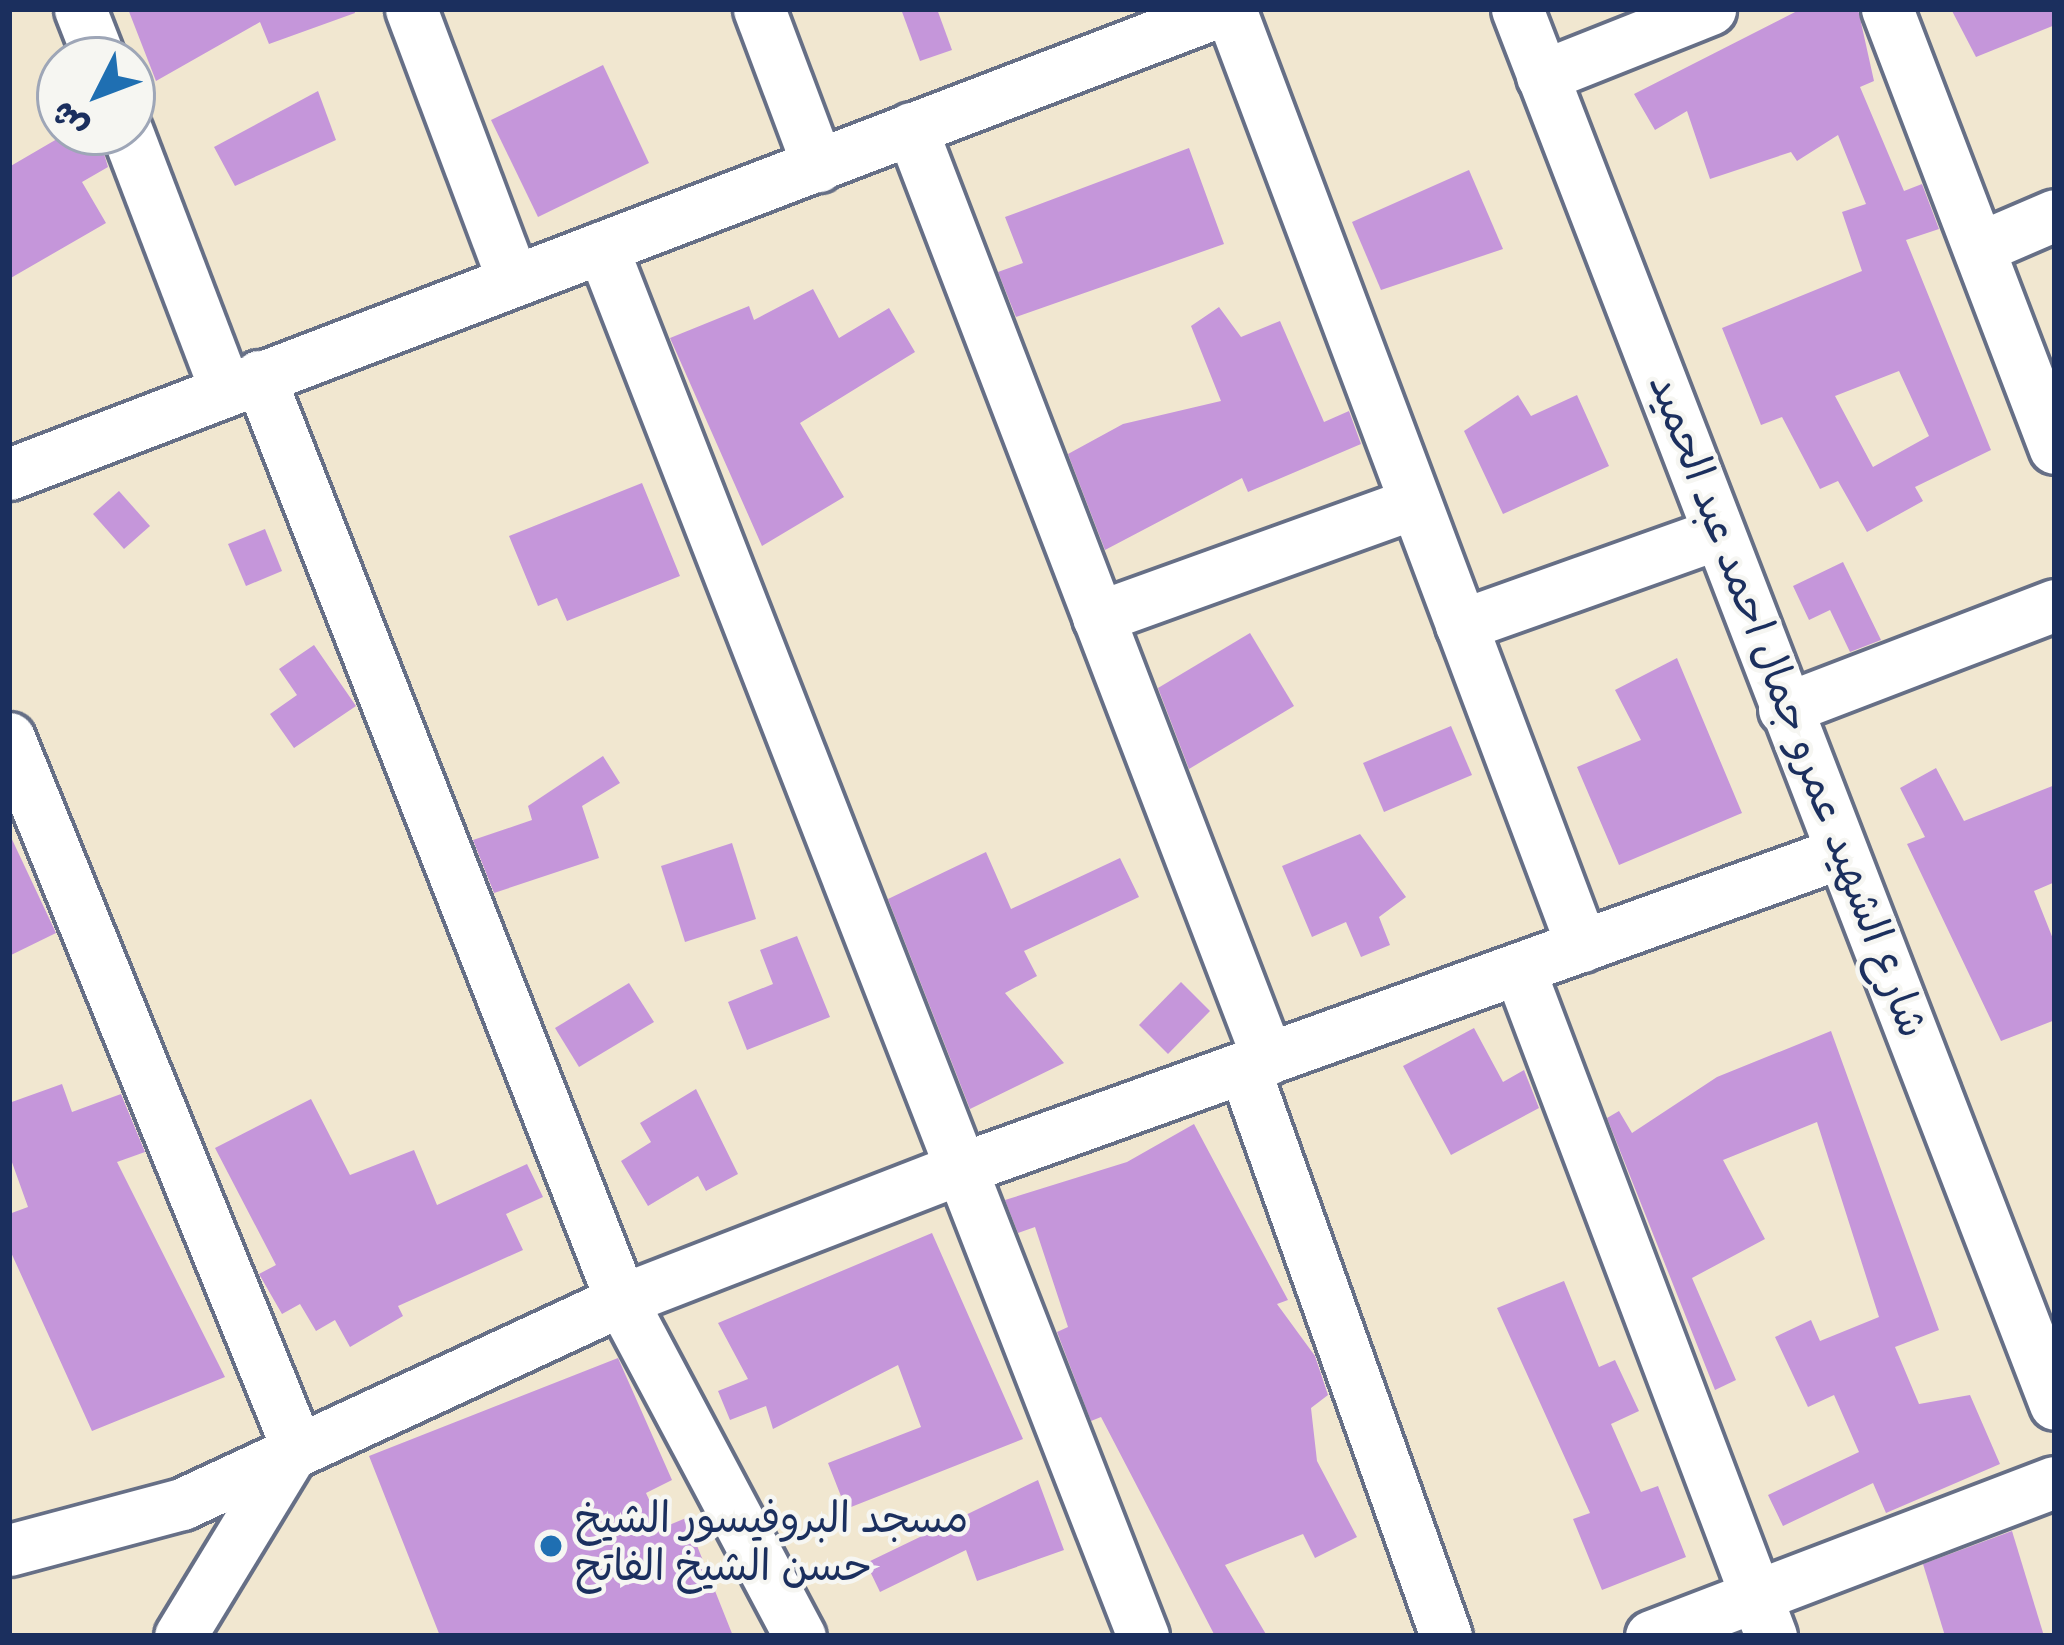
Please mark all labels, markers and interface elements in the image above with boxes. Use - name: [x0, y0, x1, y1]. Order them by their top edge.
- north arrow: [36, 36, 156, 156]
- text: ش: [41, 89, 101, 148]
- street label: شارع الشهيد عمرو جمال احمد عبد الحميد: [1635, 368, 1935, 1046]
- place label: مسجد البروفيسور الشيخ حسن الشيخ الفاتح: [575, 1497, 968, 1595]
- marker: مسجد البروفيسور الشيخ حسن الشيخ الفاتح: [538, 1533, 564, 1559]

